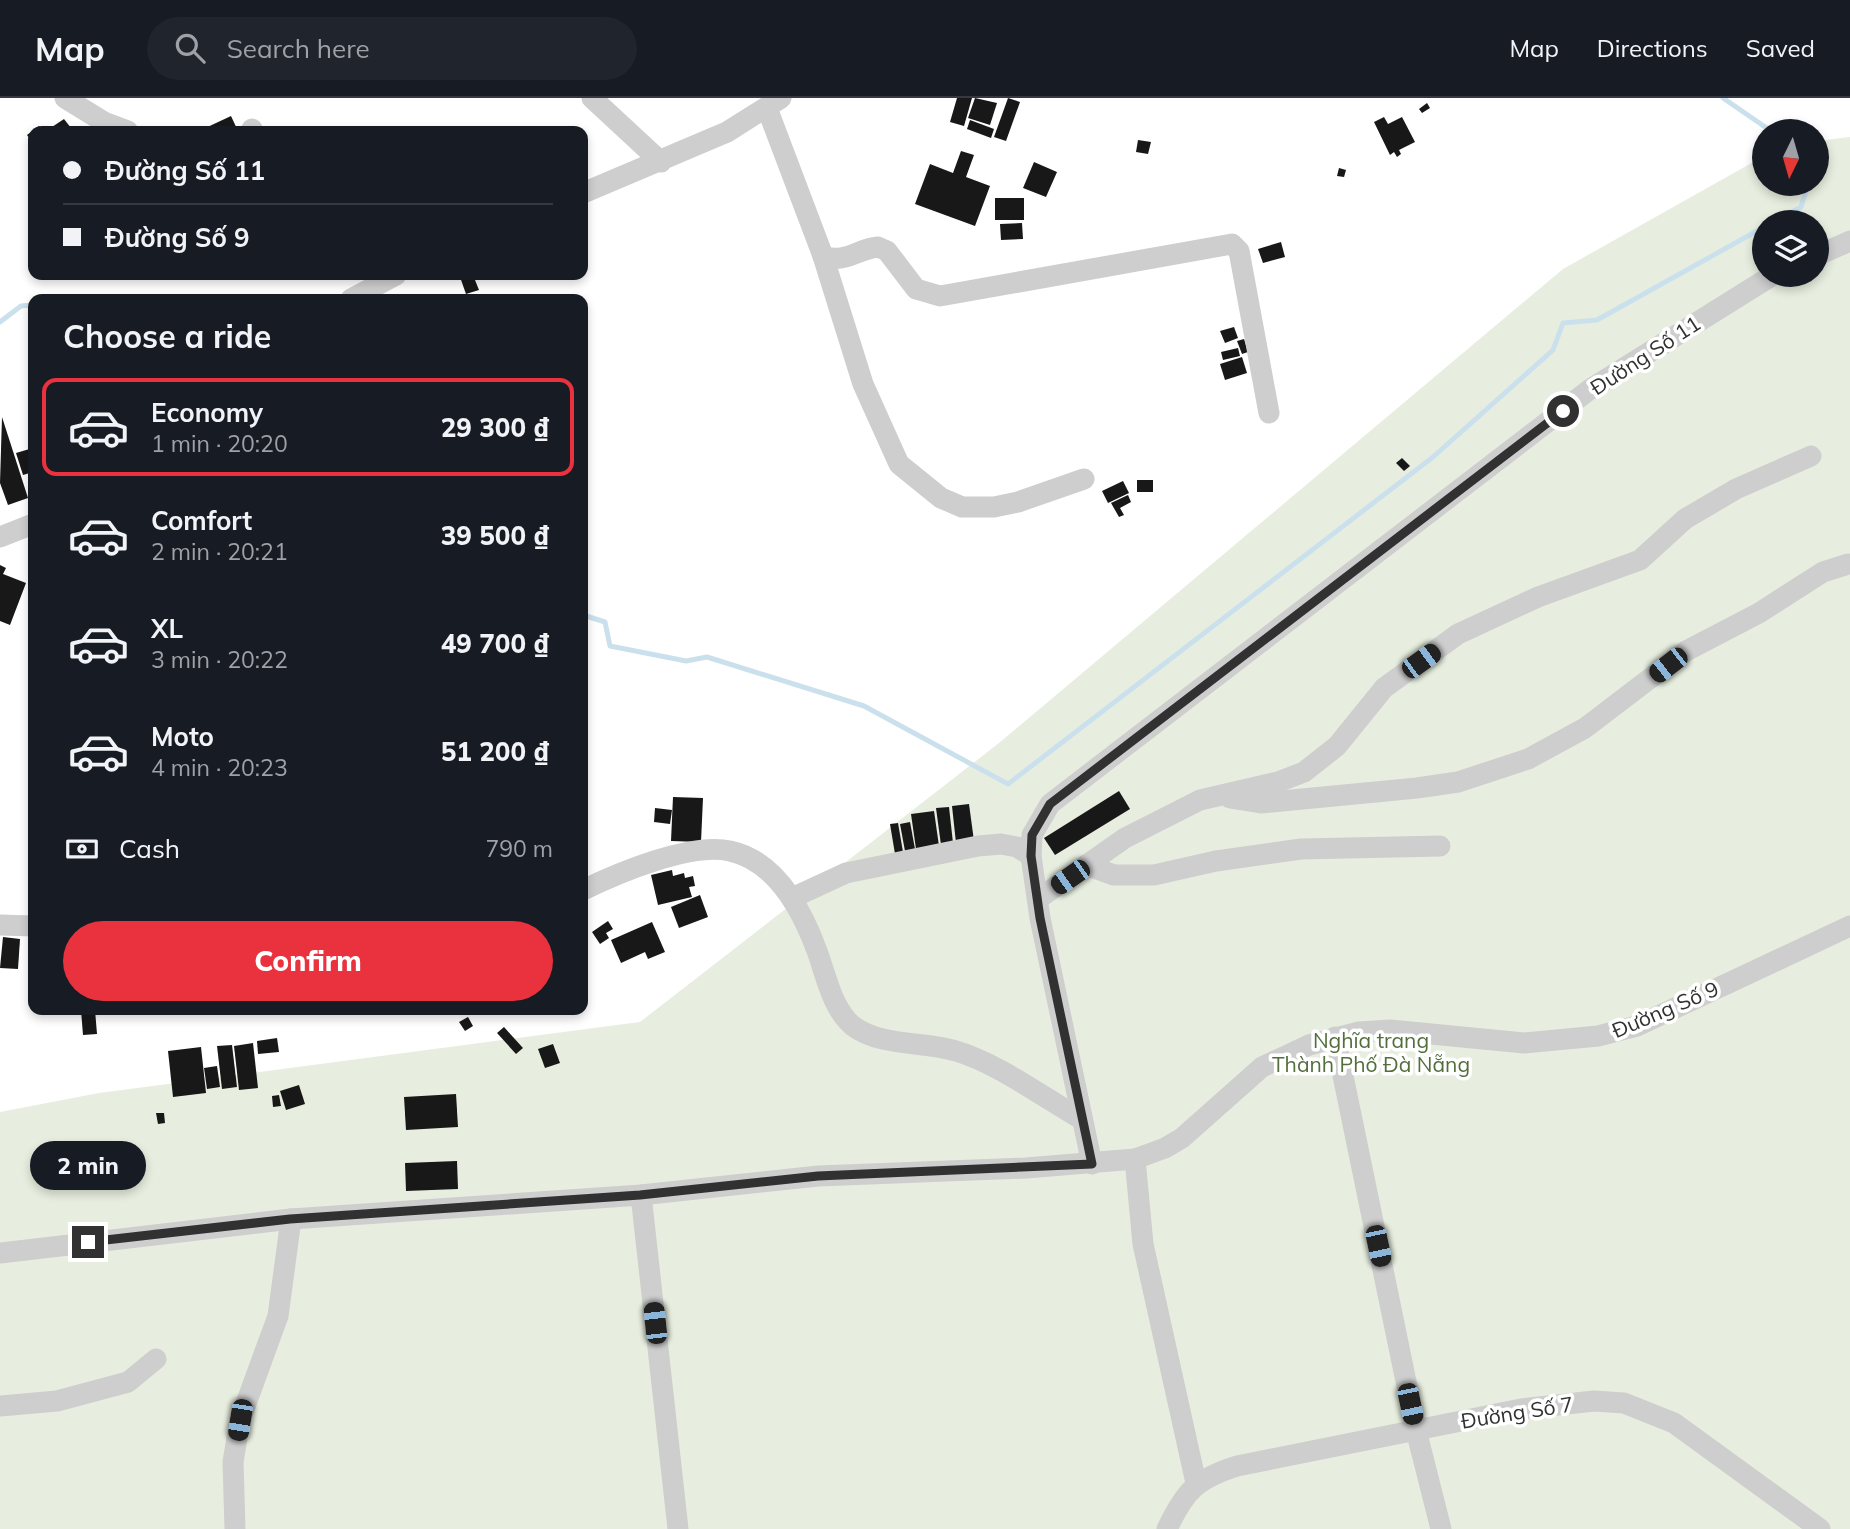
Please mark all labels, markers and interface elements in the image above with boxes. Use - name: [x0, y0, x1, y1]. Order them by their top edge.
- search box: [147, 17, 637, 80]
- text: Map: [35, 28, 105, 69]
- icon: search: [171, 29, 209, 67]
- text: Search here: [227, 32, 370, 65]
- text: Map: [1509, 33, 1559, 63]
- text: Directions: [1597, 33, 1708, 63]
- text: Saved: [1746, 33, 1815, 63]
- north arrow: [1752, 119, 1829, 196]
- map controls: [1752, 119, 1829, 287]
- text: Đường Số 11: [105, 154, 265, 187]
- button: layers: [1752, 210, 1829, 287]
- text: Đường Số 9: [105, 221, 250, 254]
- street label: Đường Số 11: [1585, 310, 1705, 400]
- text: Choose a ride: [63, 316, 271, 356]
- route start: [1547, 395, 1579, 427]
- icon: car: [67, 396, 130, 459]
- text: Economy: [151, 396, 263, 429]
- text: 29 300 ₫: [441, 411, 549, 444]
- text: 1 min · 20:20: [151, 429, 288, 458]
- icon: car: [67, 504, 130, 567]
- text: Comfort: [151, 504, 252, 537]
- text: 39 500 ₫: [441, 519, 549, 552]
- text: 2 min · 20:21: [151, 537, 288, 566]
- icon: car: [67, 612, 130, 675]
- text: XL: [151, 612, 183, 645]
- text: 49 700 ₫: [441, 627, 549, 660]
- car: [1398, 640, 1445, 682]
- car: [1645, 644, 1692, 686]
- text: 3 min · 20:22: [151, 645, 288, 674]
- icon: car: [67, 720, 130, 783]
- text: Moto: [151, 720, 214, 753]
- text: 51 200 ₫: [441, 735, 549, 768]
- text: 4 min · 20:23: [151, 753, 288, 782]
- icon: cash: [63, 830, 101, 868]
- text: Cash: [119, 832, 180, 865]
- text: 790 m: [485, 834, 553, 863]
- car: [1047, 856, 1094, 898]
- button: Confirm: [63, 921, 553, 1001]
- street label: Đường Số 9: [1608, 975, 1722, 1043]
- park label: Nghĩa trang Thành Phố Đà Nẵng: [1272, 1027, 1470, 1077]
- callout: 2 min: [30, 1140, 146, 1190]
- text: 2 min: [57, 1151, 119, 1180]
- car: [1364, 1223, 1393, 1269]
- route end: [72, 1226, 104, 1258]
- car: [643, 1301, 668, 1345]
- car: [1396, 1381, 1425, 1427]
- street label: Đường Số 7: [1459, 1390, 1575, 1434]
- car: [227, 1398, 254, 1442]

